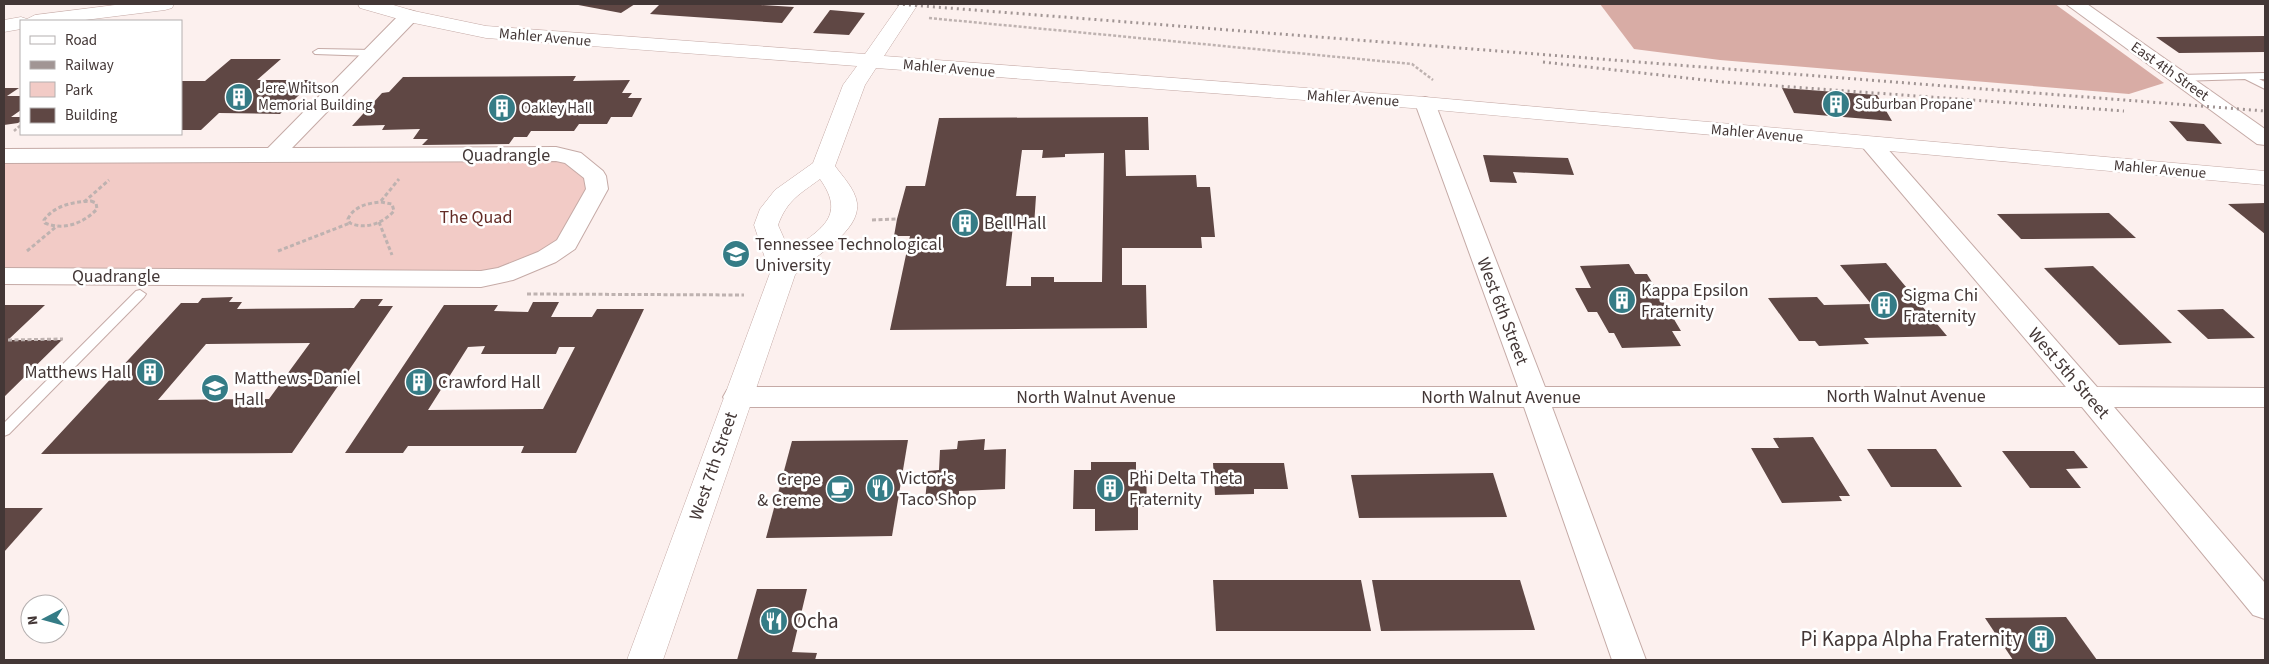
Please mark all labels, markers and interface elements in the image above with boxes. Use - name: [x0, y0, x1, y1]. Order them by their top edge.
- legend: [20, 20, 182, 135]
- street label: Mahler Avenue: [498, 23, 592, 52]
- text: Road: [65, 30, 97, 51]
- street label: East 4th Street: [2127, 37, 2213, 106]
- street label: Mahler Avenue: [902, 54, 996, 83]
- text: Railway: [65, 55, 114, 76]
- place label: Jere Whitson Memorial Building: [258, 78, 373, 116]
- text: Park: [65, 80, 94, 101]
- building icon: Jere Whitson Memorial Building: [224, 82, 254, 112]
- street label: Mahler Avenue: [1306, 85, 1400, 112]
- building icon: Suburban Propane: [1821, 89, 1851, 119]
- building icon: Oakley Hall: [487, 93, 517, 123]
- place label: Suburban Propane: [1855, 94, 1973, 115]
- place label: Oakley Hall: [521, 98, 592, 119]
- text: Building: [65, 105, 118, 126]
- street label: Mahler Avenue: [1710, 119, 1804, 148]
- street label: Quadrangle: [462, 143, 550, 168]
- street label: Mahler Avenue: [2113, 155, 2207, 184]
- park label: The Quad: [440, 205, 512, 230]
- building icon: Bell Hall: [950, 208, 980, 238]
- place label: Bell Hall: [984, 211, 1046, 236]
- place label: Tennessee Technological University: [755, 232, 942, 278]
- school or university icon: Tennessee Technological University: [721, 239, 751, 269]
- street label: West 6th Street: [1471, 254, 1535, 369]
- street label: Quadrangle: [72, 264, 160, 289]
- place label: Kappa Epsilon Fraternity: [1641, 278, 1749, 324]
- place label: Sigma Chi Fraternity: [1903, 283, 1978, 329]
- building icon: Kappa Epsilon Fraternity: [1607, 285, 1637, 315]
- building icon: Sigma Chi Fraternity: [1869, 290, 1899, 320]
- street label: West 5th Street: [2022, 322, 2115, 424]
- building icon: Matthews Hall: [135, 357, 165, 387]
- place label: Matthews Hall: [24, 360, 131, 385]
- place label: Matthews-Daniel Hall: [234, 366, 361, 412]
- building icon: Crawford Hall: [404, 367, 434, 397]
- place label: Crawford Hall: [438, 370, 541, 395]
- school or university icon: Matthews-Daniel Hall: [200, 373, 230, 403]
- street label: North Walnut Avenue: [1826, 384, 1986, 409]
- street label: North Walnut Avenue: [1016, 385, 1176, 410]
- street label: North Walnut Avenue: [1421, 385, 1581, 410]
- street label: West 7th Street: [683, 408, 744, 524]
- place label: Victor's Taco Shop: [899, 466, 977, 512]
- place label: Phi Delta Theta Fraternity: [1129, 466, 1243, 512]
- place label: Crepe & Creme: [757, 467, 821, 513]
- restaurant icon: Victor's Taco Shop: [865, 473, 895, 503]
- building icon: Phi Delta Theta Fraternity: [1095, 473, 1125, 503]
- cafe icon: Crepe & Creme: [825, 474, 855, 504]
- north arrow: [20, 594, 70, 644]
- restaurant icon: Ocha: [759, 606, 789, 636]
- place label: Ocha: [793, 606, 839, 636]
- text: N: [23, 615, 43, 626]
- place label: Pi Kappa Alpha Fraternity: [1800, 624, 2022, 654]
- building icon: Pi Kappa Alpha Fraternity: [2026, 624, 2056, 654]

